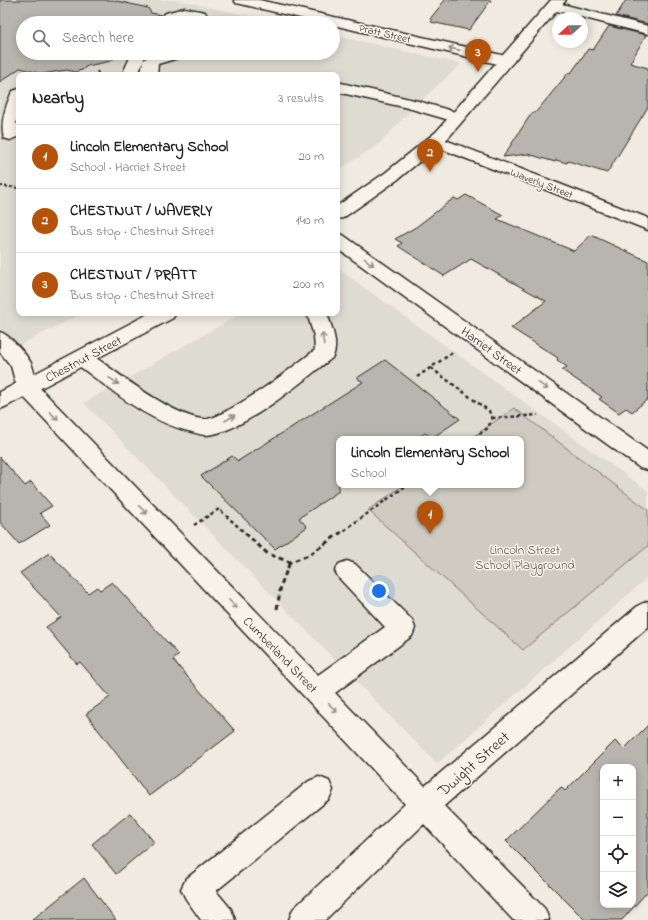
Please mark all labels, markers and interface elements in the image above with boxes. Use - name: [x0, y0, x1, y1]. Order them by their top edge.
- north arrow: [552, 12, 588, 48]
- search box: [16, 16, 340, 60]
- street label: Pratt Street: [357, 20, 413, 48]
- icon: search: [30, 27, 52, 49]
- text: Search here: [62, 27, 134, 49]
- pin: 3: [465, 39, 491, 72]
- one-way arrow: [448, 45, 461, 53]
- text: Nearby: [32, 86, 84, 111]
- text: 3 results: [278, 89, 324, 108]
- text: Lincoln Elementary School: [70, 136, 228, 158]
- pin: 2: [417, 139, 443, 172]
- text: 1: [43, 147, 47, 166]
- text: 20 m: [299, 147, 324, 166]
- text: School · Harriet Street: [70, 158, 186, 177]
- street label: Waverly Street: [508, 165, 576, 204]
- text: CHESTNUT / WAVERLY: [70, 200, 212, 222]
- text: 2: [42, 211, 48, 230]
- text: 140 m: [296, 211, 324, 230]
- text: Bus stop · Chestnut Street: [70, 222, 214, 241]
- one-way arrow: [363, 257, 374, 266]
- text: CHESTNUT / PRATT: [70, 264, 197, 286]
- text: 3: [42, 275, 48, 294]
- text: 200 m: [293, 275, 324, 294]
- text: Bus stop · Chestnut Street: [70, 286, 214, 305]
- street label: Harriet Street: [457, 323, 526, 380]
- street label: Chestnut Street: [42, 331, 126, 388]
- one-way arrow: [319, 332, 327, 345]
- one-way arrow: [108, 377, 119, 385]
- one-way arrow: [537, 382, 548, 390]
- one-way arrow: [49, 411, 58, 421]
- one-way arrow: [224, 414, 236, 422]
- popup: [336, 436, 524, 488]
- text: Lincoln Elementary School: [351, 442, 509, 464]
- text: School: [351, 464, 386, 483]
- pin: 1: [417, 501, 443, 534]
- one-way arrow: [138, 505, 148, 515]
- park label: Lincoln Street School Playground: [475, 541, 576, 576]
- your location: [369, 581, 389, 601]
- one-way arrow: [228, 599, 238, 609]
- street label: Cumberland Street: [238, 612, 322, 698]
- one-way arrow: [328, 703, 338, 713]
- street label: Dwight Street: [432, 726, 516, 803]
- map controls: [600, 764, 636, 908]
- button: +: [600, 764, 636, 800]
- button: −: [600, 800, 636, 836]
- button: locate: [600, 836, 636, 872]
- button: layers: [600, 872, 636, 908]

